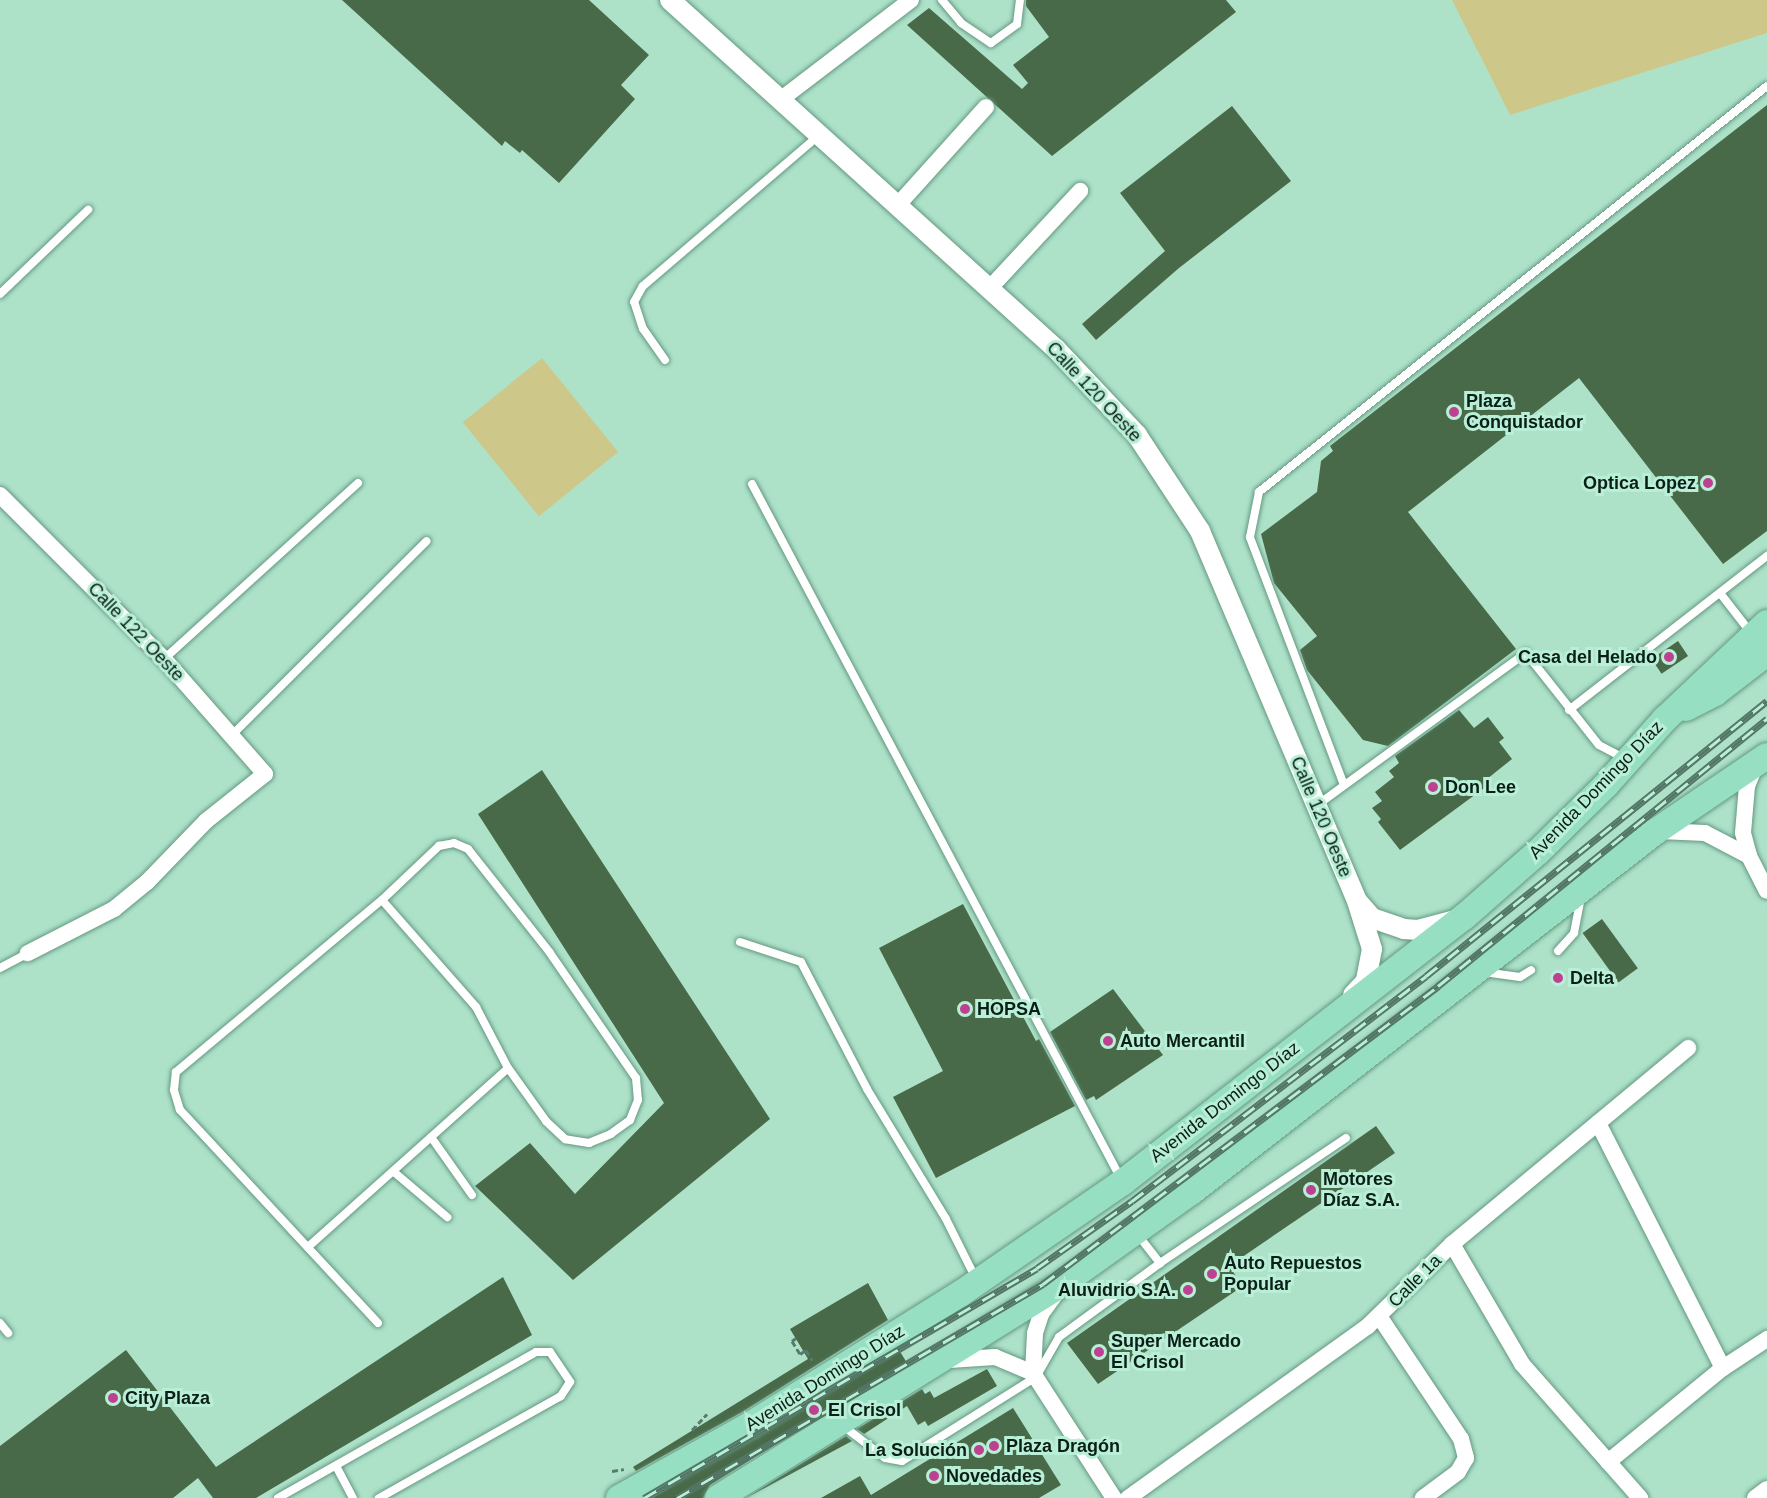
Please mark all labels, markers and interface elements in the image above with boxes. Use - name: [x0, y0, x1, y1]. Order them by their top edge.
- street label: Calle 120 Oeste: [1042, 337, 1146, 447]
- place label: Plaza Conquistador: [1466, 391, 1583, 434]
- marker: Plaza Conquistador: [1447, 405, 1461, 419]
- place label: Optica Lopez: [1583, 472, 1696, 494]
- marker: Optica Lopez: [1701, 476, 1715, 490]
- street label: Calle 122 Oeste: [83, 578, 189, 686]
- place label: Casa del Helado: [1518, 646, 1657, 668]
- marker: Casa del Helado: [1662, 650, 1676, 664]
- street label: Avenida Domingo Díaz: [1524, 716, 1668, 864]
- street label: Calle 120 Oeste: [1286, 753, 1356, 881]
- place label: Don Lee: [1445, 776, 1516, 798]
- marker: Don Lee: [1426, 780, 1440, 794]
- place label: Delta: [1570, 967, 1614, 989]
- marker: Delta: [1551, 971, 1565, 985]
- place label: HOPSA: [977, 998, 1041, 1020]
- marker: HOPSA: [958, 1002, 972, 1016]
- place label: Auto Mercantil: [1120, 1030, 1245, 1052]
- marker: Auto Mercantil: [1101, 1034, 1115, 1048]
- street label: Avenida Domingo Díaz: [1146, 1037, 1304, 1167]
- place label: Motores Díaz S.A.: [1323, 1169, 1400, 1212]
- marker: Motores Díaz S.A.: [1304, 1183, 1318, 1197]
- street label: Calle 1a: [1384, 1250, 1446, 1312]
- place label: Auto Repuestos Popular: [1224, 1253, 1362, 1296]
- marker: Auto Repuestos Popular: [1205, 1267, 1219, 1281]
- place label: Aluvidrio S.A.: [1058, 1279, 1176, 1301]
- marker: Aluvidrio S.A.: [1181, 1283, 1195, 1297]
- street label: Avenida Domingo Díaz: [741, 1320, 909, 1436]
- place label: Super Mercado El Crisol: [1111, 1331, 1241, 1374]
- marker: Super Mercado El Crisol: [1092, 1345, 1106, 1359]
- place label: City Plaza: [125, 1387, 210, 1409]
- marker: City Plaza: [106, 1391, 120, 1405]
- place label: El Crisol: [828, 1399, 901, 1421]
- marker: El Crisol: [805, 1401, 823, 1419]
- place label: Plaza Dragón: [1006, 1435, 1120, 1457]
- place label: La Solución: [865, 1439, 967, 1461]
- marker: Plaza Dragón: [987, 1439, 1001, 1453]
- marker: La Solución: [972, 1443, 986, 1457]
- place label: Novedades: [946, 1465, 1042, 1487]
- marker: Novedades: [927, 1469, 941, 1483]

